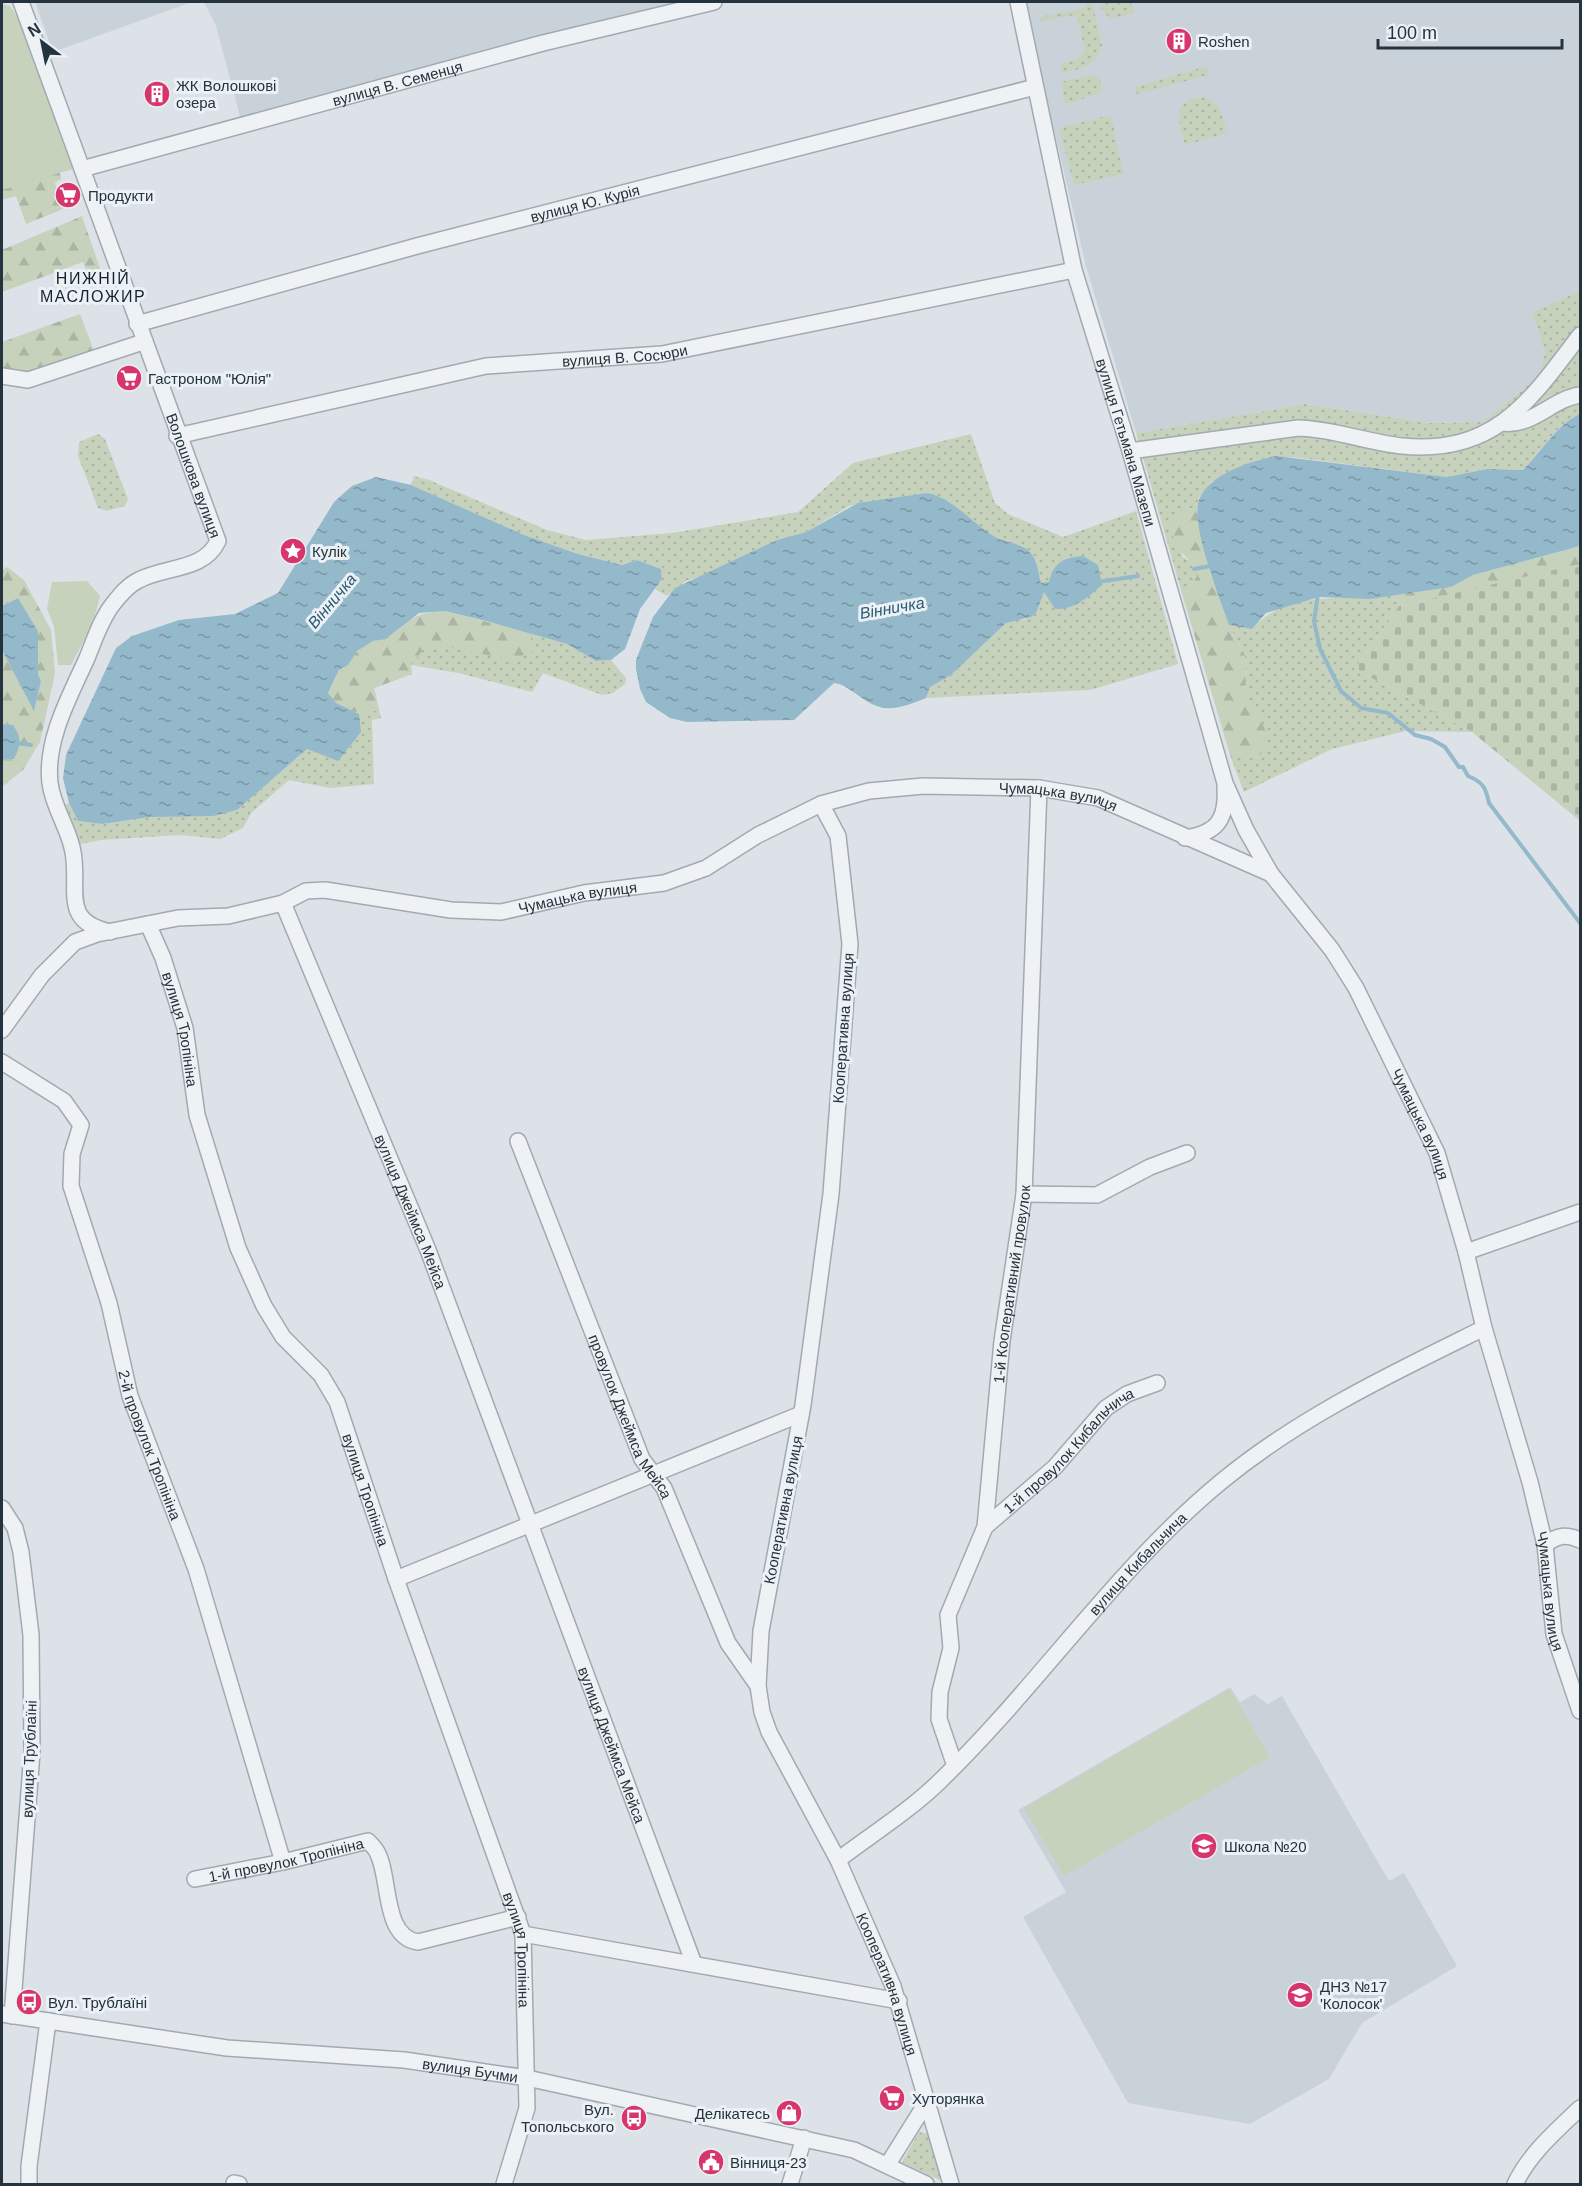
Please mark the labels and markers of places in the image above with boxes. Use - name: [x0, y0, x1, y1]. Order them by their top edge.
- building icon: Roshen: [1164, 26, 1194, 56]
- place label: Roshen: [1198, 33, 1250, 50]
- place label: ЖК Волошкові озера: [176, 77, 276, 111]
- building icon: ЖК Волошкові озера: [142, 79, 172, 109]
- supermarket icon: Продукти: [53, 180, 83, 210]
- place label: Продукти: [88, 187, 153, 204]
- supermarket icon: Гастроном "Юлія": [114, 363, 144, 393]
- place label: Гастроном "Юлія": [148, 370, 271, 387]
- place icon: Кулік: [278, 536, 308, 566]
- place label: Кулік: [312, 543, 347, 560]
- school or university icon: Школа №20: [1189, 1831, 1219, 1861]
- place label: Школа №20: [1224, 1838, 1307, 1855]
- place label: ДНЗ №17 'Колосок': [1320, 1978, 1387, 2012]
- school or university icon: ДНЗ №17 'Колосок': [1285, 1980, 1315, 2010]
- bus stop icon: Вул. Трублаїні: [14, 1987, 44, 2017]
- place label: Вул. Трублаїні: [48, 1994, 147, 2011]
- supermarket icon: Хуторянка: [877, 2083, 907, 2113]
- place label: Хуторянка: [912, 2090, 985, 2107]
- shop icon: Делікатесь: [774, 2098, 804, 2128]
- place label: Вул. Топольського: [521, 2101, 614, 2135]
- bus stop icon: Вул. Топольського: [619, 2103, 649, 2133]
- place label: Делікатесь: [695, 2105, 770, 2122]
- public building icon: Вінниця-23: [696, 2147, 726, 2177]
- place label: Вінниця-23: [730, 2154, 807, 2171]

